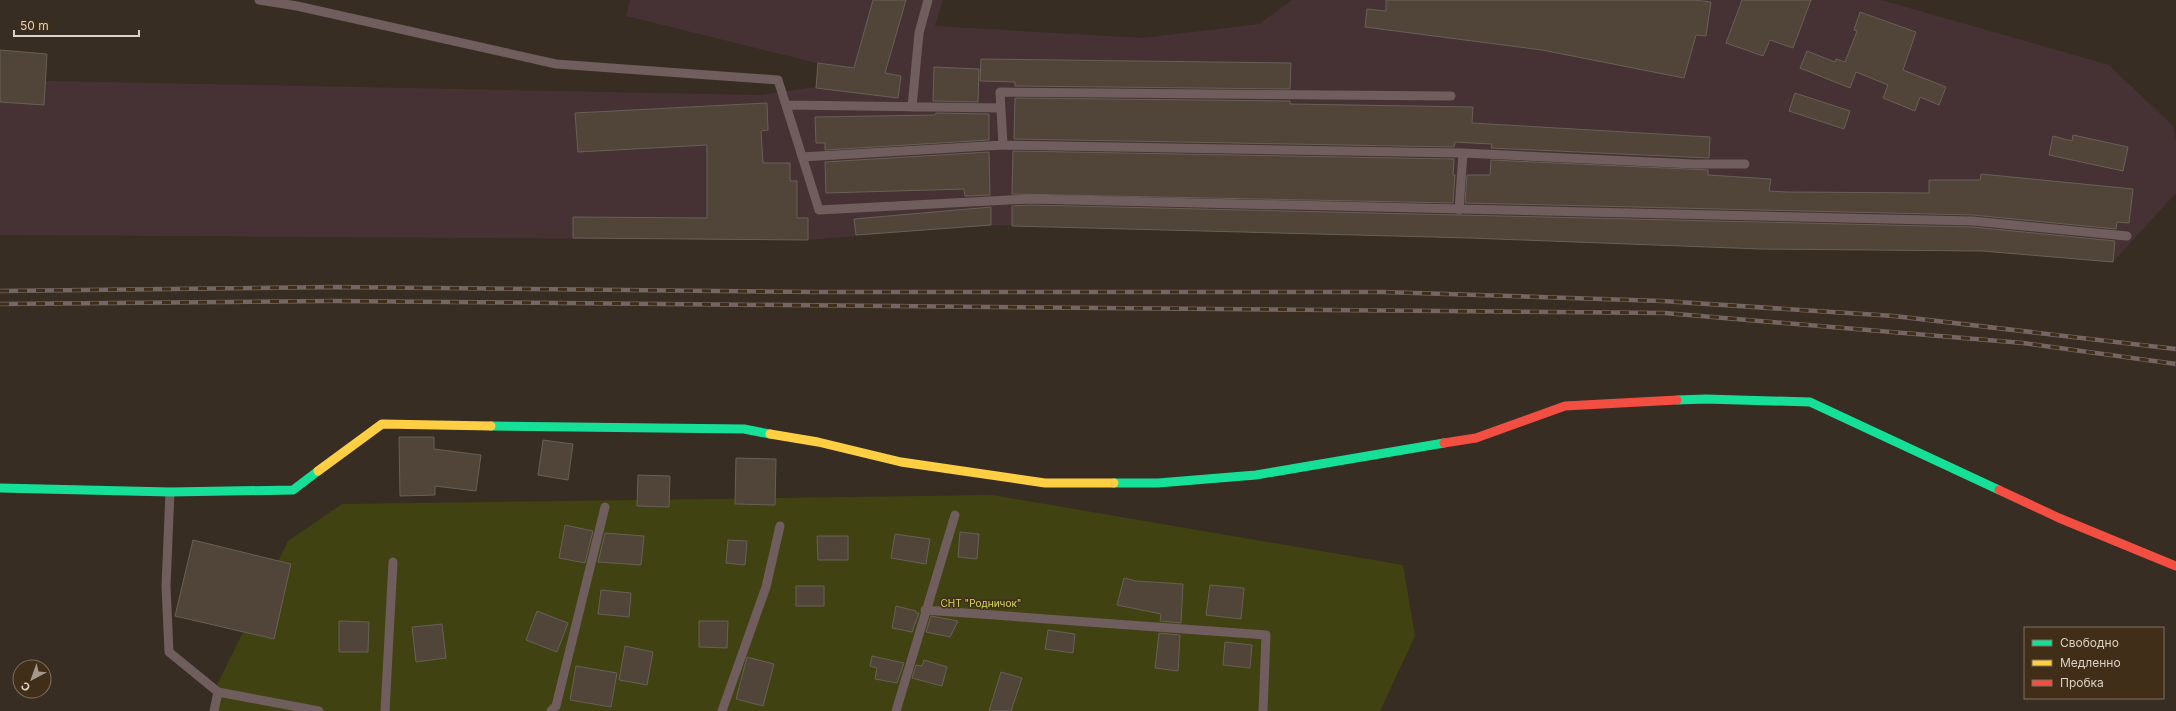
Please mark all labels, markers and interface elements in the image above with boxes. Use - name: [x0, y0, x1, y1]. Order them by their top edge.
- scale bar: [14, 12, 139, 38]
- text: 50 m: [20, 18, 49, 33]
- park label: СНТ "Родничок": [941, 597, 1021, 609]
- legend: [2024, 627, 2164, 699]
- text: Свободно: [2060, 635, 2119, 650]
- text: Медленно: [2060, 655, 2121, 670]
- north arrow: [12, 659, 52, 699]
- text: Пробка: [2060, 675, 2104, 690]
- text: С: [18, 679, 33, 695]

